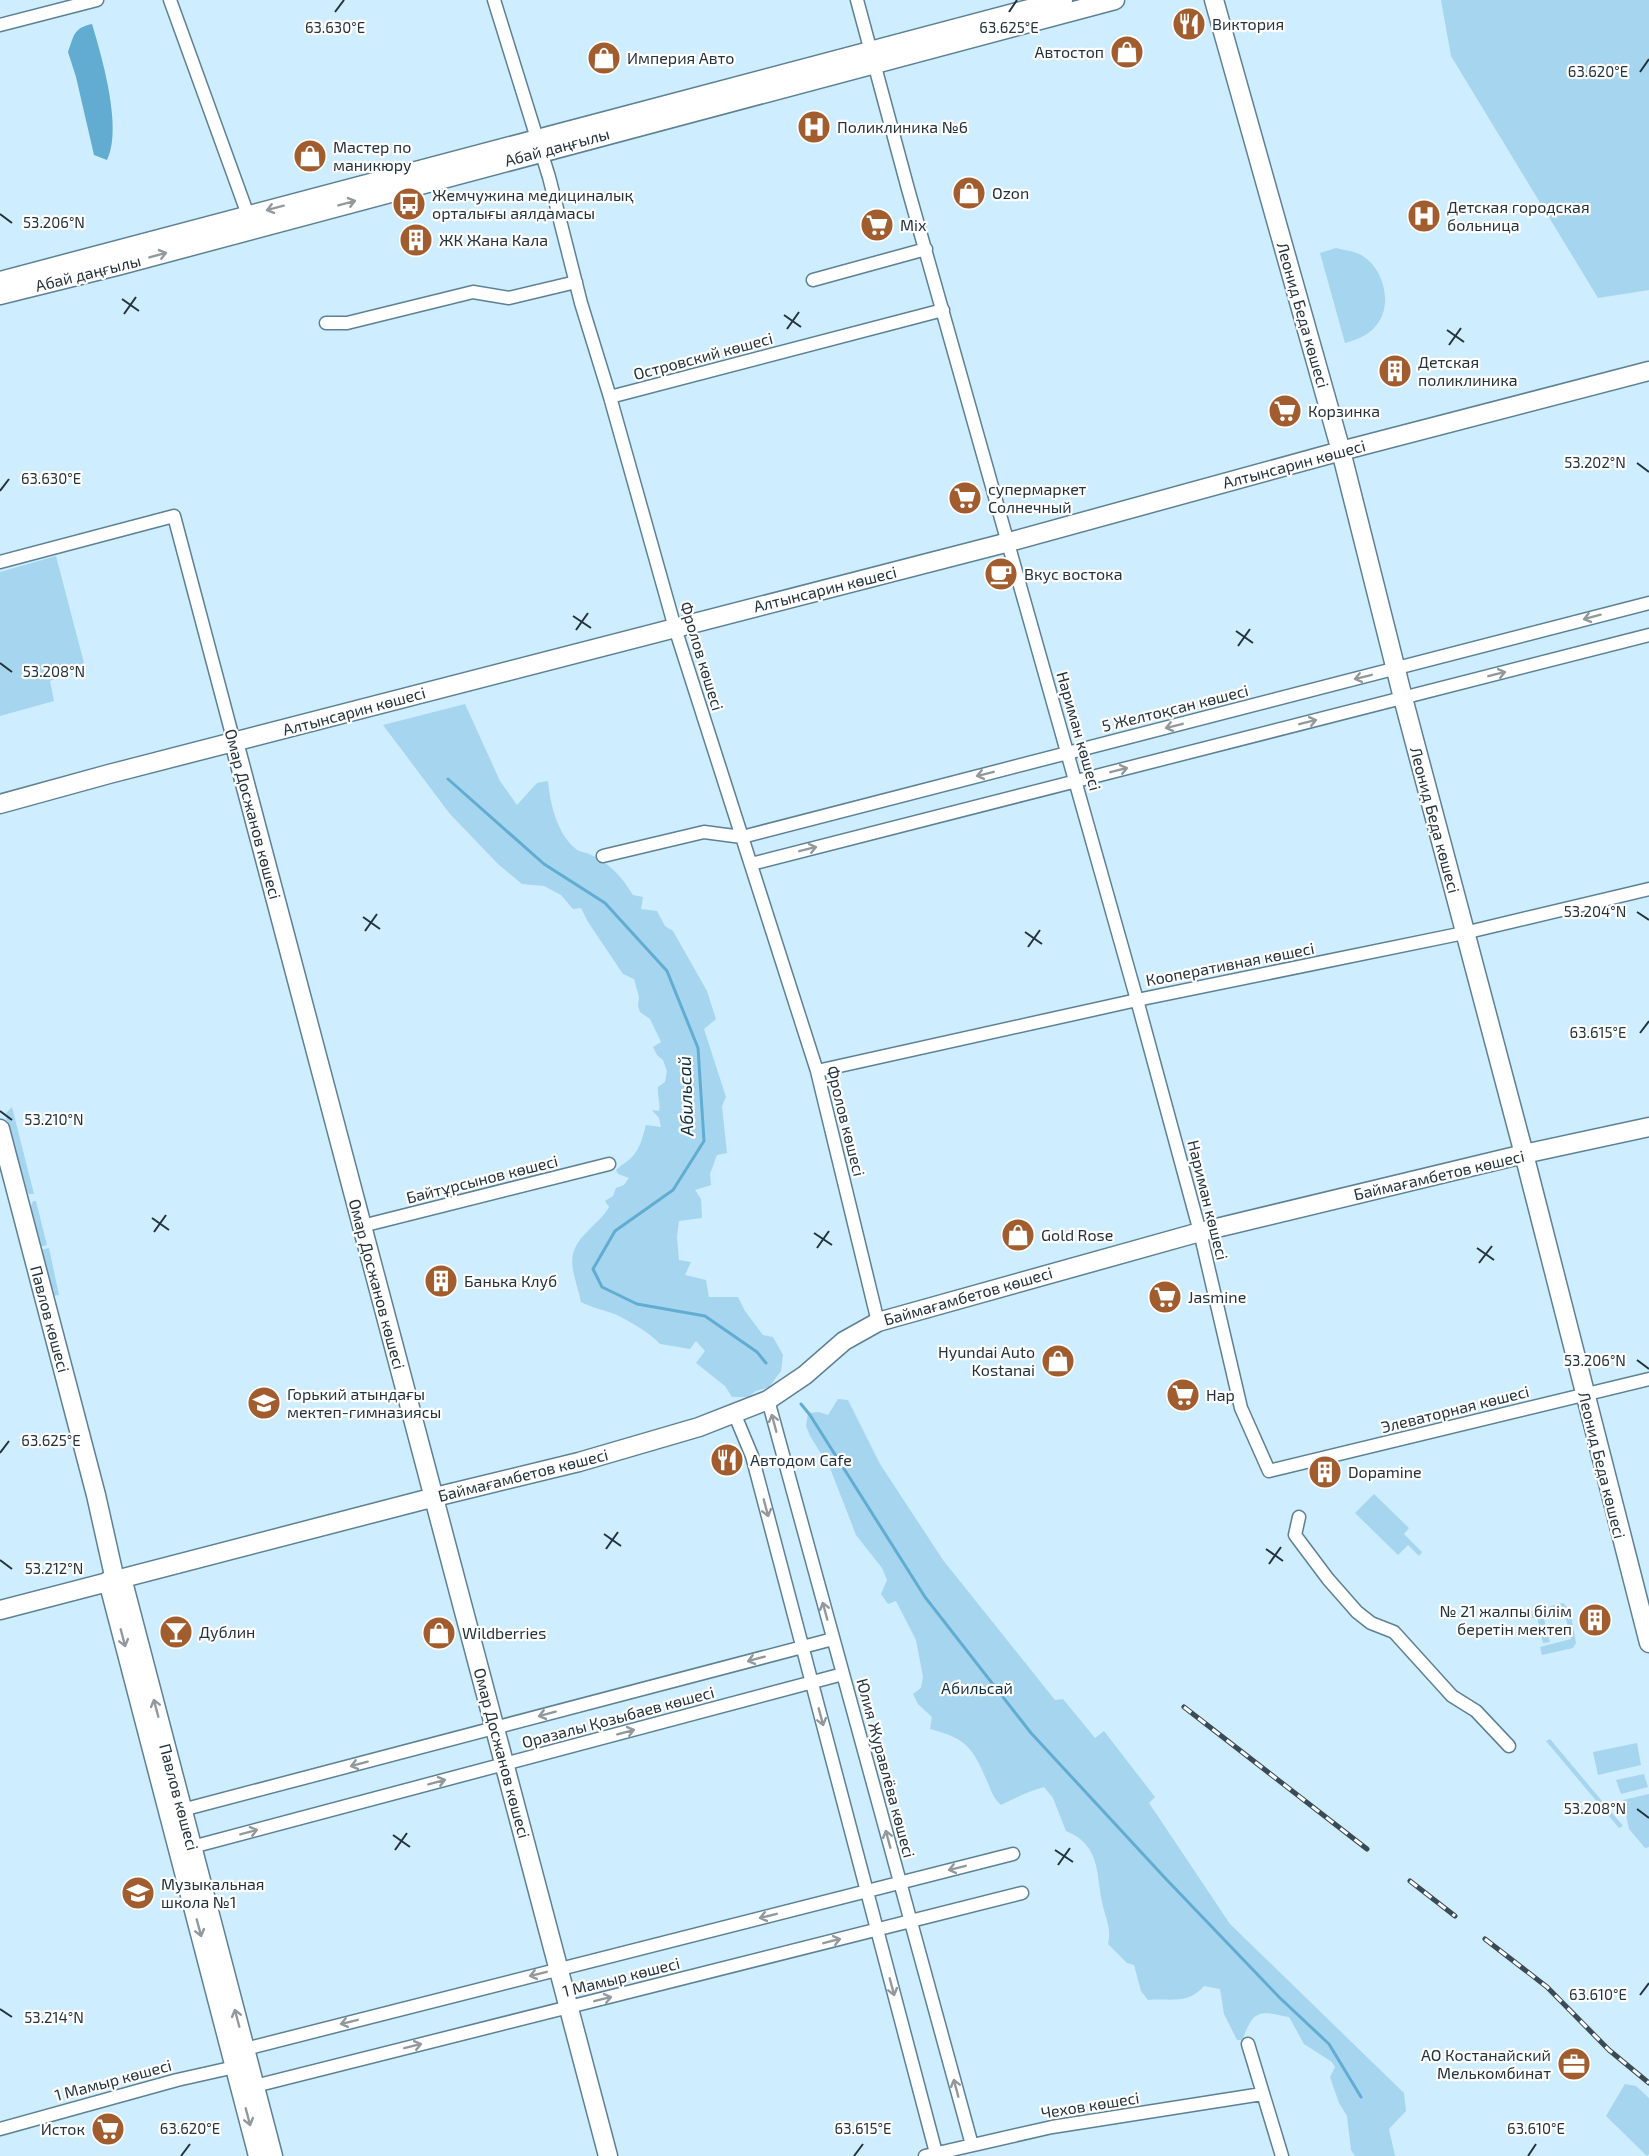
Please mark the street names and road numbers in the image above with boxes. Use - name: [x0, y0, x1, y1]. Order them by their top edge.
- street label: Абай даңғылы: [502, 123, 612, 170]
- street label: Леонид Беда көшесі: [1274, 240, 1333, 390]
- street label: Абай даңғылы: [33, 250, 143, 295]
- street label: Островский көшесі: [631, 328, 775, 383]
- street label: Алтынсарин көшесі: [1220, 435, 1367, 492]
- street label: Алтынсарин көшесі: [751, 562, 898, 616]
- street label: Фролов көшесі: [677, 599, 728, 713]
- street label: Нариман көшесі: [1053, 669, 1106, 793]
- street label: 5 Желтоқсан көшесі: [1100, 680, 1250, 735]
- street label: Алтынсарин көшесі: [280, 682, 427, 739]
- street label: Омар Досжанов көшесі: [222, 726, 285, 901]
- street label: Леонид Беда көшесі: [1407, 745, 1464, 895]
- street label: Кооперативная көшесі: [1144, 938, 1316, 989]
- street label: Фролов көшесі: [824, 1064, 869, 1178]
- street label: Нариман көшесі: [1184, 1138, 1233, 1262]
- street label: Баймағамбетов көшесі: [1352, 1146, 1526, 1203]
- street label: Байтұрсынов көшесі: [404, 1150, 560, 1207]
- street label: Омар Досжанов көшесі: [346, 1196, 409, 1371]
- street label: Баймағамбетов көшесі: [881, 1262, 1054, 1329]
- street label: Павлов көшесі: [27, 1263, 74, 1374]
- street label: Элеваторная көшесі: [1379, 1381, 1531, 1436]
- street label: Леонид Беда көшесі: [1575, 1389, 1630, 1540]
- street label: Баймағамбетов көшесі: [436, 1444, 610, 1505]
- street label: Омар Досжанов көшесі: [471, 1665, 534, 1840]
- street label: Юлия Журавлёва көшесі: [852, 1676, 920, 1860]
- street label: Оразалы Қозыбаев көшесі: [520, 1682, 716, 1751]
- street label: Павлов көшесі: [156, 1741, 203, 1852]
- street label: 1 Мамыр көшесі: [560, 1953, 682, 2000]
- street label: 1 Мамыр көшесі: [52, 2055, 173, 2104]
- street label: Чехов көшесі: [1039, 2087, 1140, 2122]

